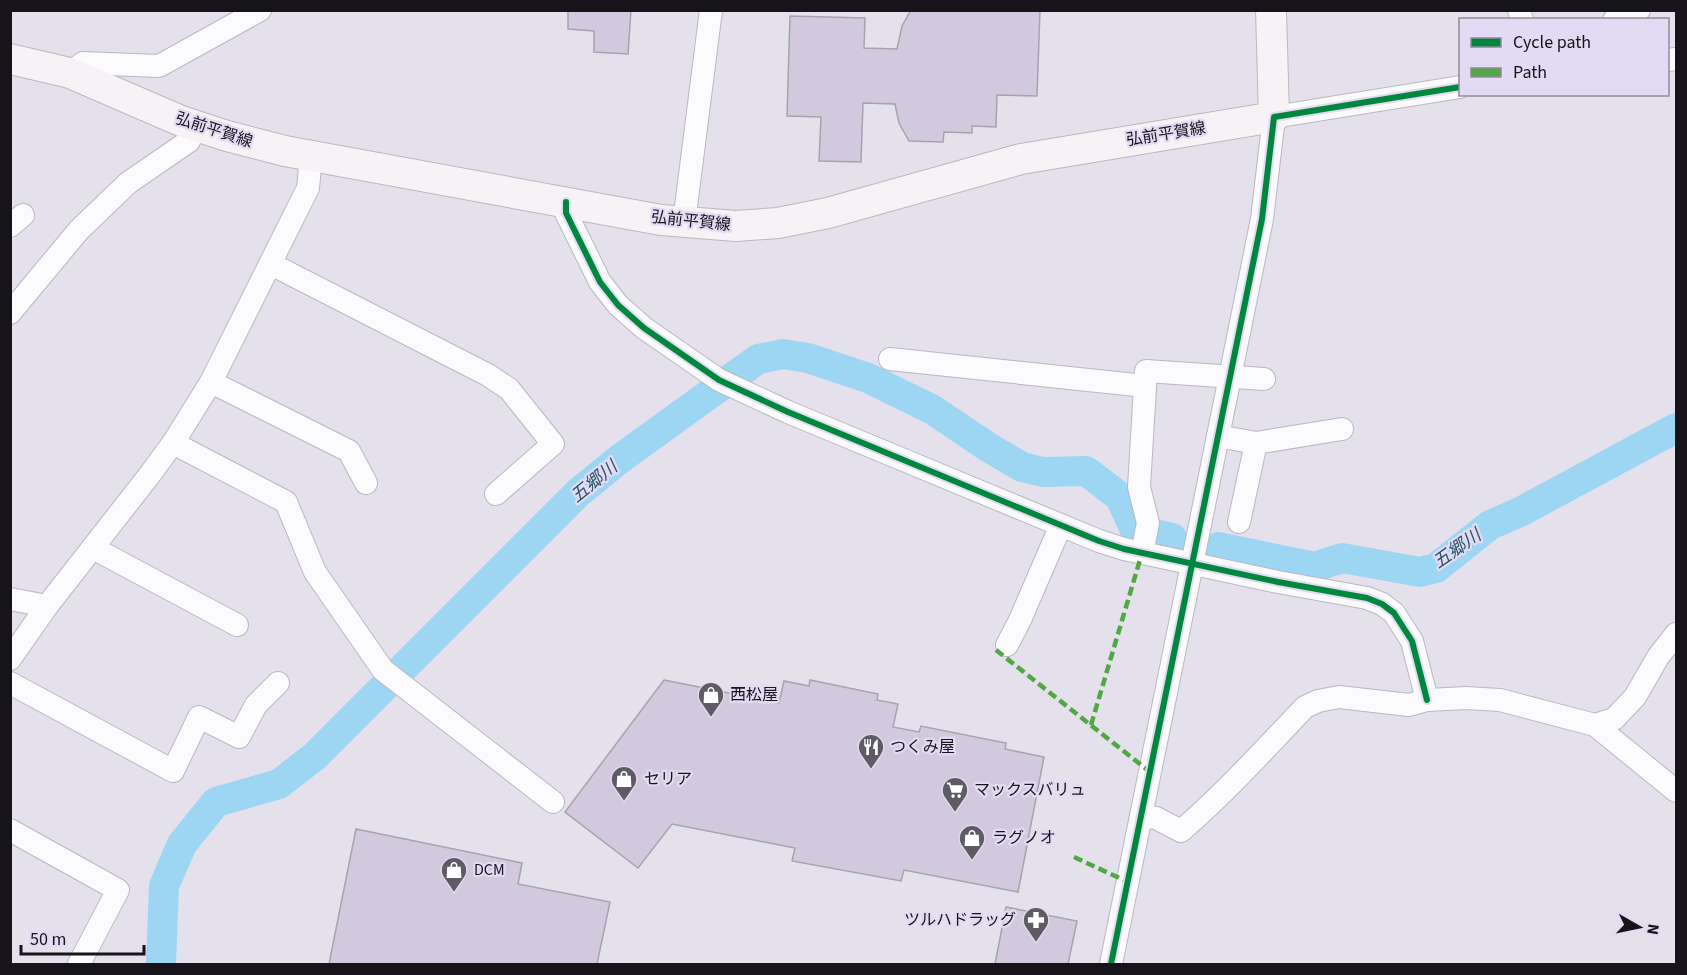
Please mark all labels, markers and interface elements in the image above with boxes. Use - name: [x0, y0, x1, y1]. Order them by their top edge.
- legend: [1459, 18, 1669, 96]
- text: Cycle path: [1513, 30, 1591, 55]
- text: Path: [1513, 60, 1547, 85]
- street label: 弘前平賀線: [173, 107, 255, 153]
- street label: 弘前平賀線: [1125, 117, 1207, 151]
- street label: 弘前平賀線: [650, 206, 732, 236]
- water label: 五郷川: [565, 454, 624, 509]
- water label: 五郷川: [1428, 522, 1488, 575]
- shop icon: 西松屋: [696, 680, 726, 718]
- place label: 西松屋: [730, 684, 778, 706]
- restaurant icon: つくみ屋: [856, 732, 886, 770]
- place label: つくみ屋: [890, 736, 955, 758]
- shop icon: セリア: [609, 764, 639, 802]
- place label: セリア: [644, 768, 692, 790]
- supermarket icon: マックスバリュ: [940, 775, 970, 813]
- place label: マックスバリュ: [974, 779, 1086, 801]
- shop icon: ラグノオ: [957, 823, 987, 861]
- place label: ラグノオ: [992, 827, 1056, 849]
- shop icon: DCM: [439, 855, 469, 893]
- place label: DCM: [474, 859, 505, 881]
- north arrow: [1609, 897, 1669, 957]
- pharmacy icon: ツルハドラッグ: [1021, 905, 1051, 943]
- place label: ツルハドラッグ: [904, 909, 1016, 931]
- scale bar: [21, 918, 144, 956]
- text: N: [1641, 922, 1665, 936]
- text: 50 m: [30, 927, 66, 952]

